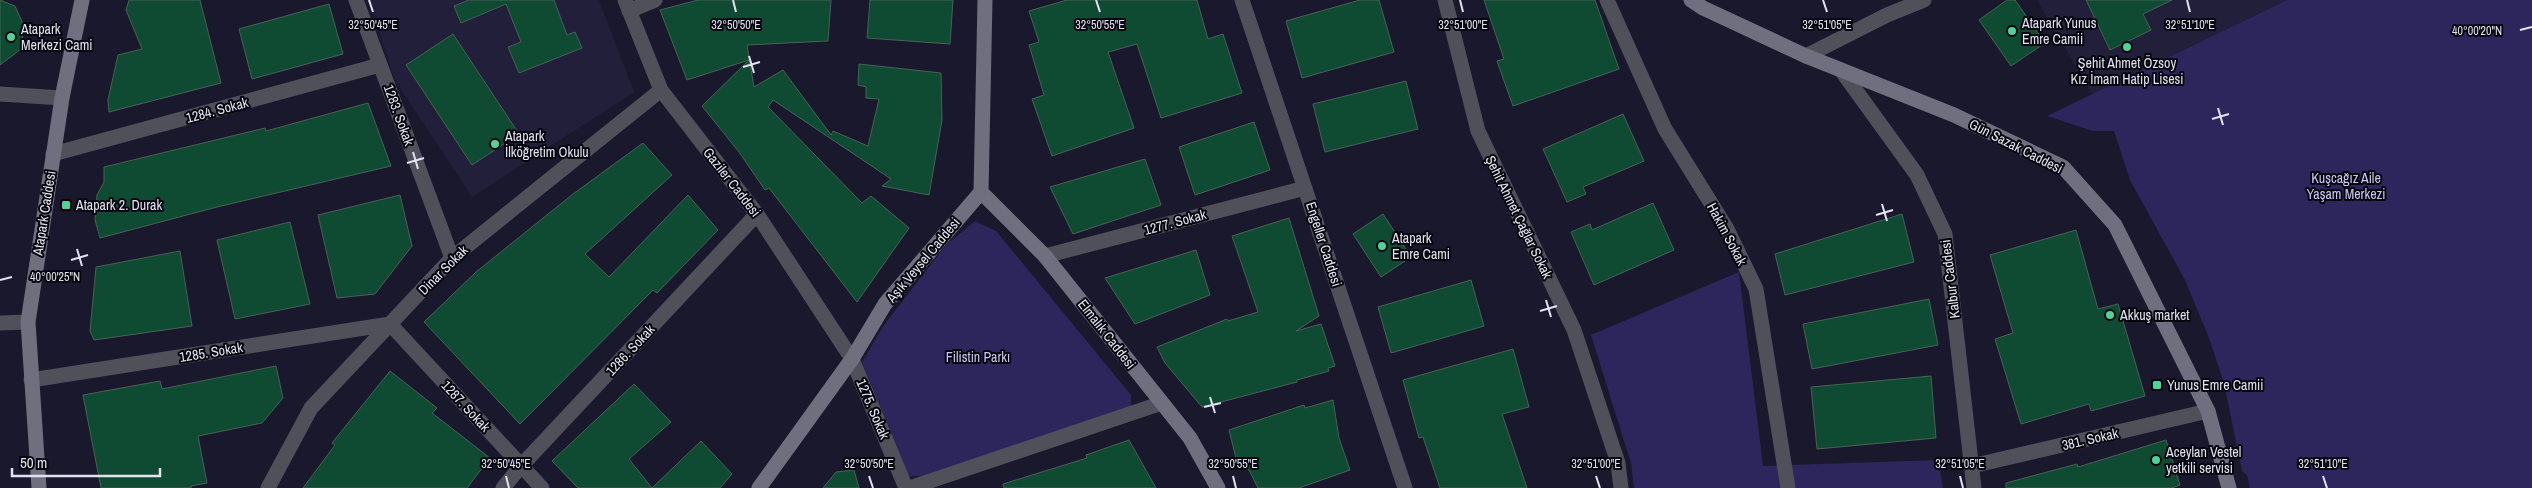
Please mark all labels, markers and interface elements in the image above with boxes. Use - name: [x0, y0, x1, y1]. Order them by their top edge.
- place label: Atapark Yunus Emre Camii: [2021, 14, 2097, 48]
- text: 32°50'45"E: [348, 17, 398, 33]
- text: 32°50'50"E: [711, 17, 761, 33]
- text: 32°50'55"E: [1075, 17, 1125, 33]
- text: 32°51'00"E: [1438, 17, 1488, 33]
- text: 32°51'05"E: [1802, 17, 1852, 33]
- text: 32°51'10"E: [2165, 17, 2215, 33]
- place label: Atapark Merkezi Cami: [20, 20, 92, 54]
- text: 40°00'20"N: [2452, 23, 2502, 39]
- marker: Atapark Yunus Emre Camii: [2006, 25, 2018, 37]
- marker: Atapark Merkezi Cami: [5, 31, 17, 43]
- marker: Şehit Ahmet Özsoy Kız İmam Hatip Lisesi: [2121, 41, 2133, 53]
- place label: Şehit Ahmet Özsoy Kız İmam Hatip Lisesi: [2071, 54, 2183, 88]
- street label: 1283. Sokak: [380, 82, 418, 148]
- street label: 1284. Sokak: [184, 93, 250, 127]
- street label: Gün Sazak Caddesi: [1966, 115, 2066, 177]
- place label: Atapark İlköğretim Okulu: [504, 127, 589, 161]
- marker: Atapark İlköğretim Okulu: [489, 138, 501, 150]
- street label: Gaziler Caddesi: [699, 144, 765, 220]
- street label: Şehit Ahmet Çağlar Sokak: [1481, 153, 1557, 282]
- street label: Atapark Caddesi: [28, 169, 60, 258]
- park label: Kuşcağız Aile Yaşam Merkezi: [2307, 169, 2385, 203]
- place label: Atapark 2. Durak: [75, 196, 162, 214]
- marker: Atapark 2. Durak: [60, 199, 72, 211]
- street label: Engeller Caddesi: [1302, 199, 1346, 289]
- street label: Hakim Sokak: [1703, 200, 1751, 269]
- street label: 1277. Sokak: [1142, 205, 1208, 239]
- street label: Aşık Veysel Caddesi: [882, 214, 964, 307]
- place label: Atapark Emre Cami: [1391, 229, 1450, 263]
- street label: Kalbur Caddesi: [1936, 239, 1964, 319]
- marker: Atapark Emre Cami: [1376, 240, 1388, 252]
- street label: Dinar Sokak: [414, 241, 472, 299]
- text: 40°00'25"N: [30, 269, 80, 285]
- street label: Elmalık Caddesi: [1074, 296, 1140, 372]
- place label: Akkuş market: [2119, 306, 2190, 324]
- marker: Akkuş market: [2104, 309, 2116, 321]
- street label: 1286. Sokak: [602, 320, 659, 379]
- street label: 1285. Sokak: [178, 338, 244, 366]
- park label: Filistin Parkı: [946, 348, 1010, 366]
- street label: 1275. Sokak: [852, 376, 894, 442]
- place label: Yunus Emre Camii: [2167, 376, 2263, 394]
- street label: 1287. Sokak: [438, 377, 495, 436]
- marker: Yunus Emre Camii: [2151, 379, 2163, 391]
- street label: 381. Sokak: [2060, 424, 2120, 454]
- place label: Aceylan Vestel yetkili servisi: [2165, 443, 2241, 477]
- scale bar: [12, 446, 160, 478]
- text: 50 m: [20, 452, 47, 473]
- marker: Aceylan Vestel yetkili servisi: [2150, 454, 2162, 466]
- text: 32°50'45"E: [481, 456, 531, 472]
- text: 32°50'50"E: [844, 456, 894, 472]
- text: 32°50'55"E: [1208, 456, 1258, 472]
- text: 32°51'00"E: [1571, 456, 1621, 472]
- text: 32°51'05"E: [1935, 456, 1985, 472]
- text: 32°51'10"E: [2298, 456, 2348, 472]

